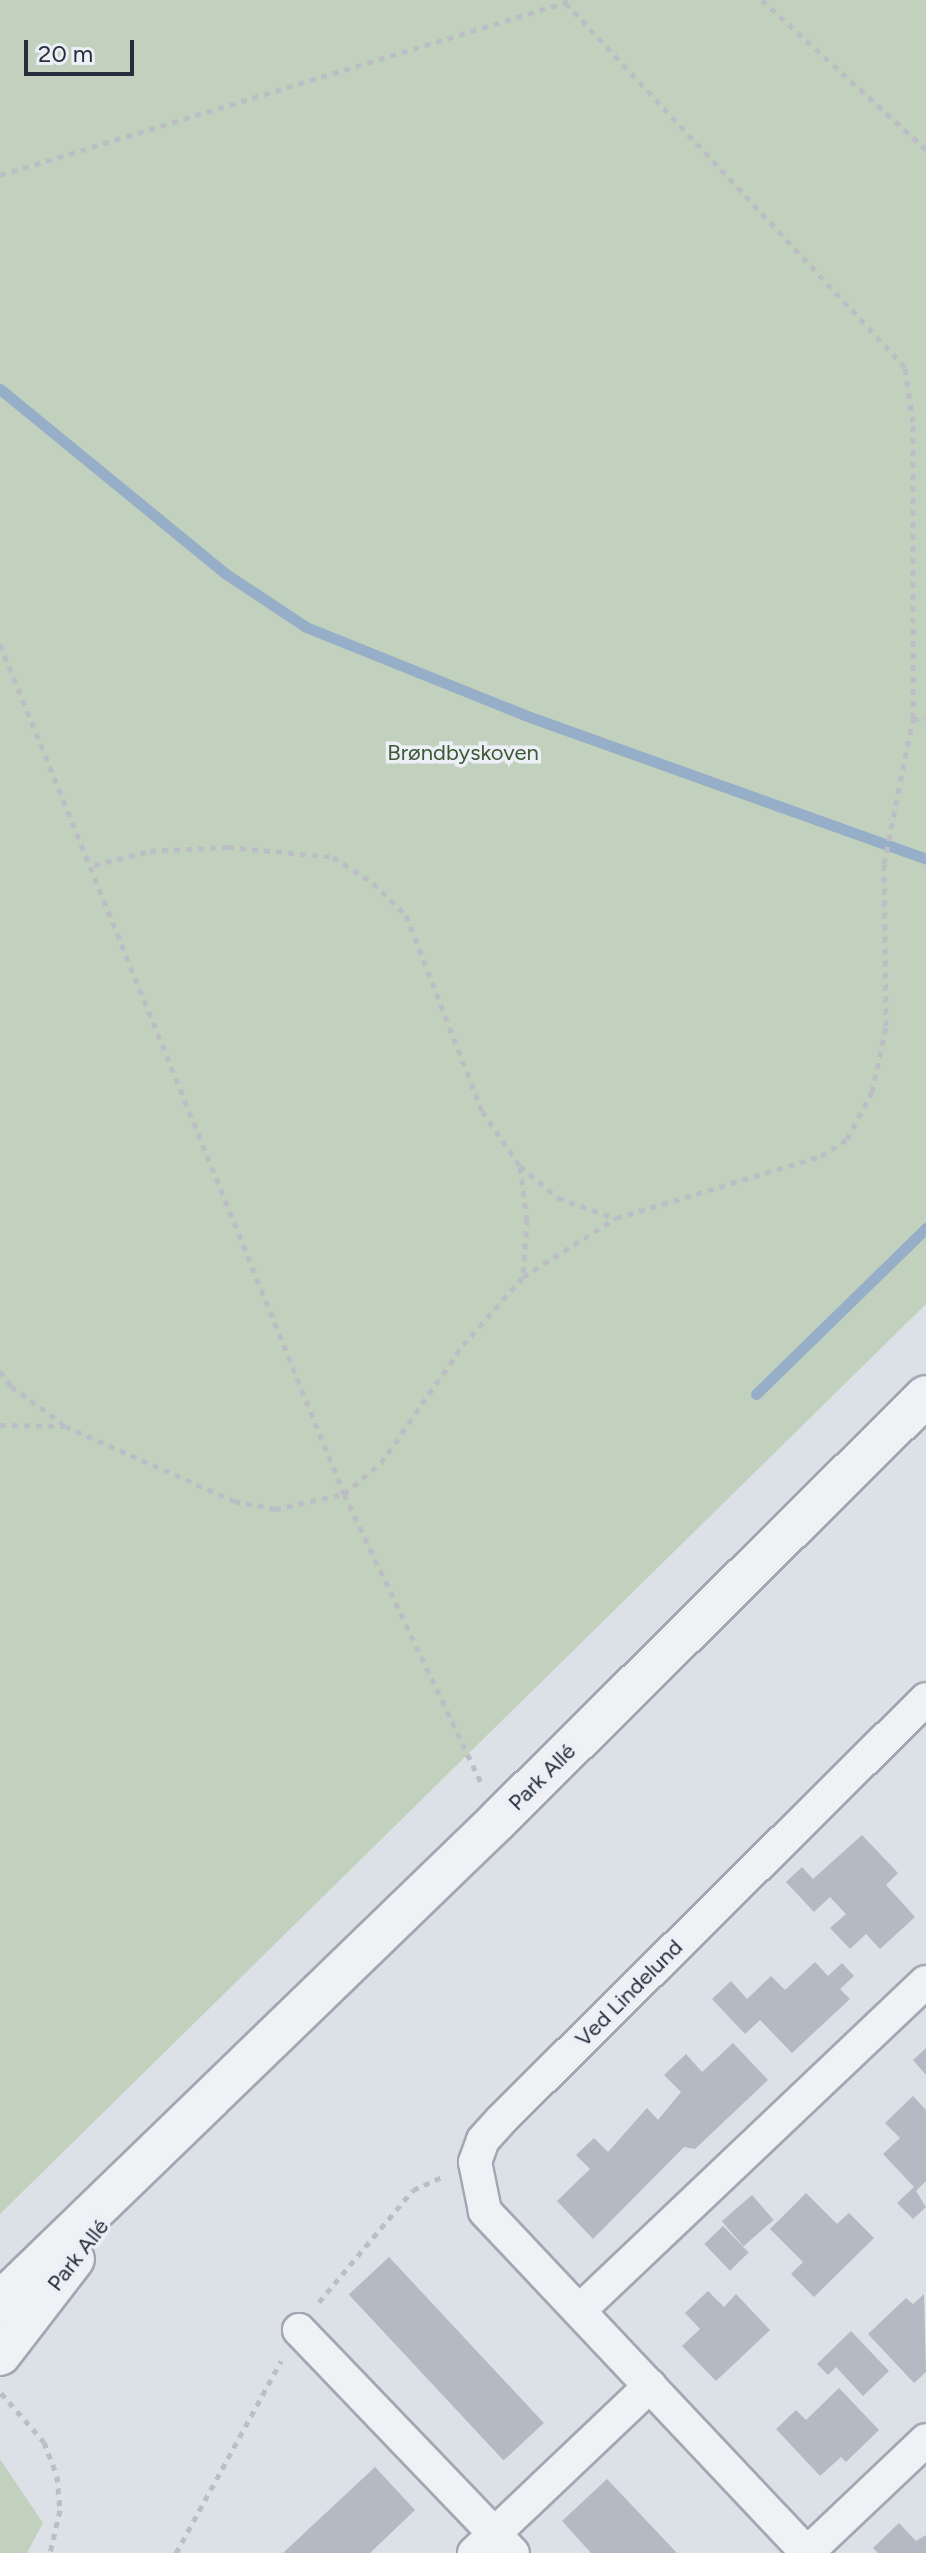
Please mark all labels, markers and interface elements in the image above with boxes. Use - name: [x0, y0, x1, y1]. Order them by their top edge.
- scale bar: [28, 24, 138, 74]
- text: 20 m: [38, 39, 93, 68]
- park label: Brøndbyskoven: [387, 740, 539, 766]
- street label: Park Allé: [503, 1738, 581, 1816]
- street label: Ved Lindelund: [570, 1934, 688, 2052]
- street label: Park Allé: [42, 2214, 114, 2296]

